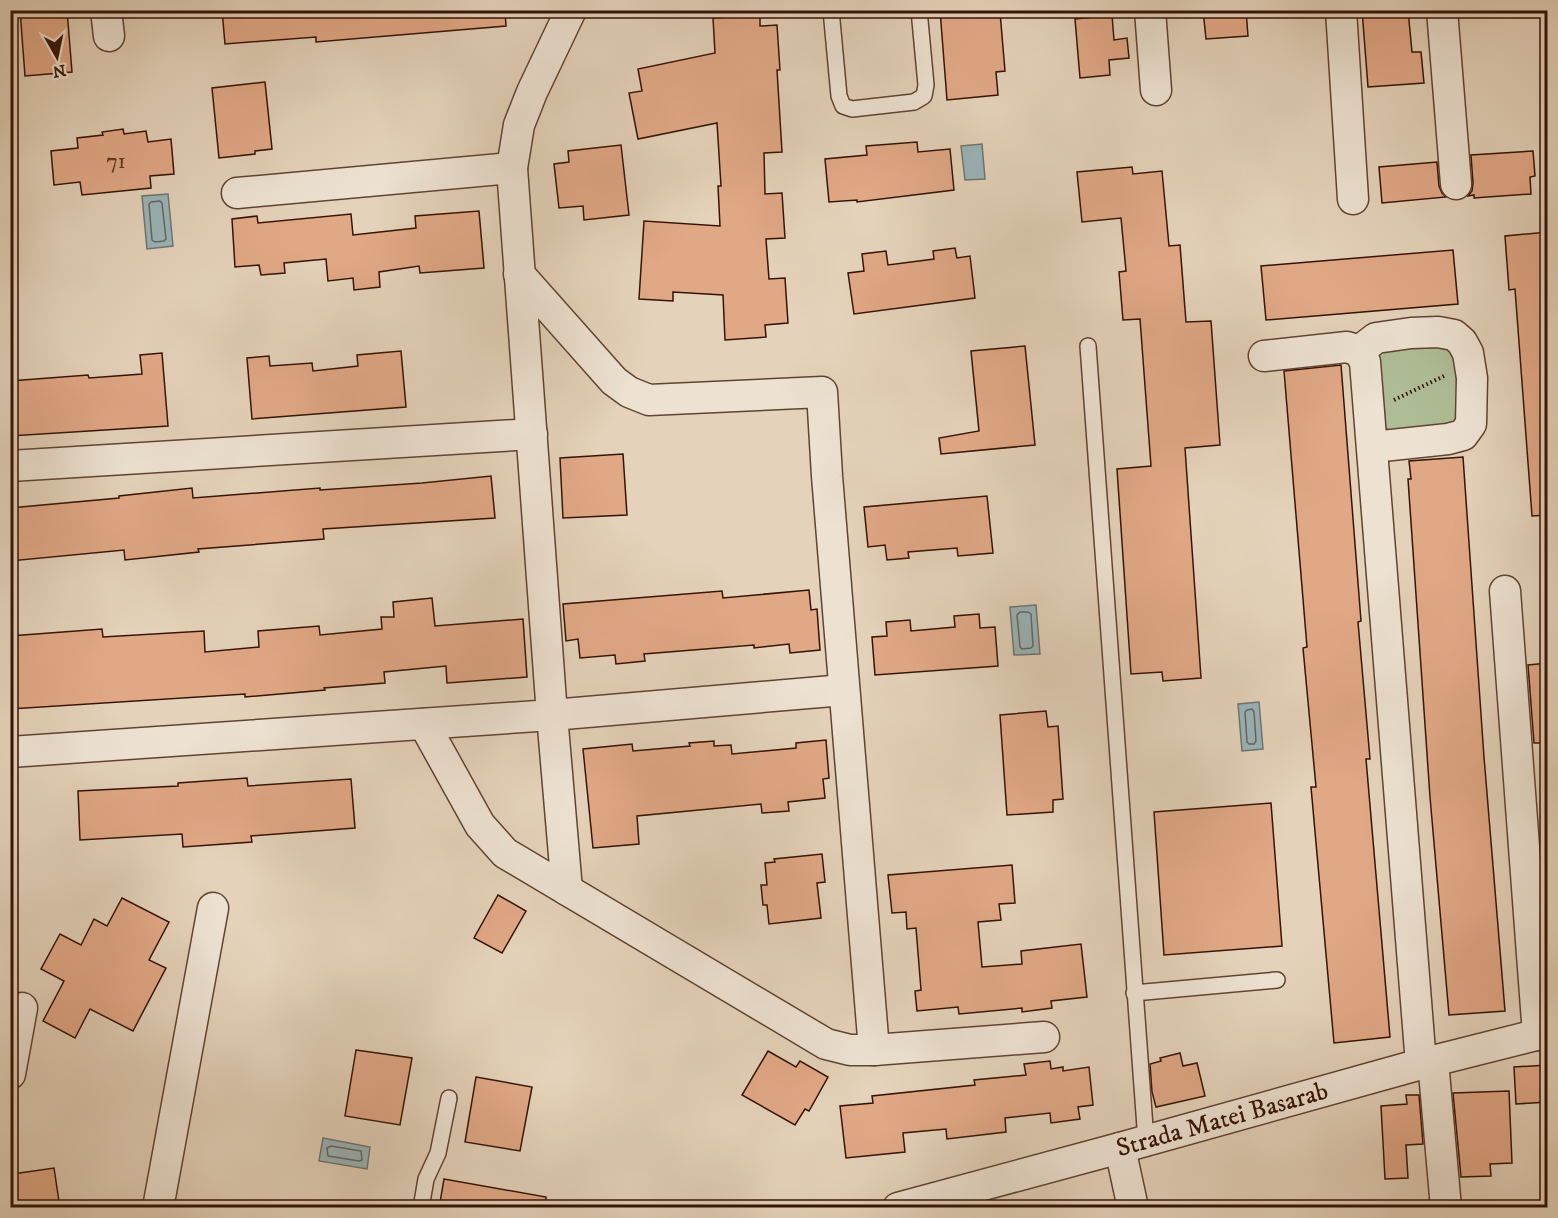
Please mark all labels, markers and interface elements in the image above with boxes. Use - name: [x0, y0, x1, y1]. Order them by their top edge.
- north arrow: [27, 27, 87, 87]
- text: N: [51, 60, 67, 82]
- house number: 71: [106, 148, 126, 175]
- street label: Strada Matei Basarab: [1112, 1074, 1332, 1165]

